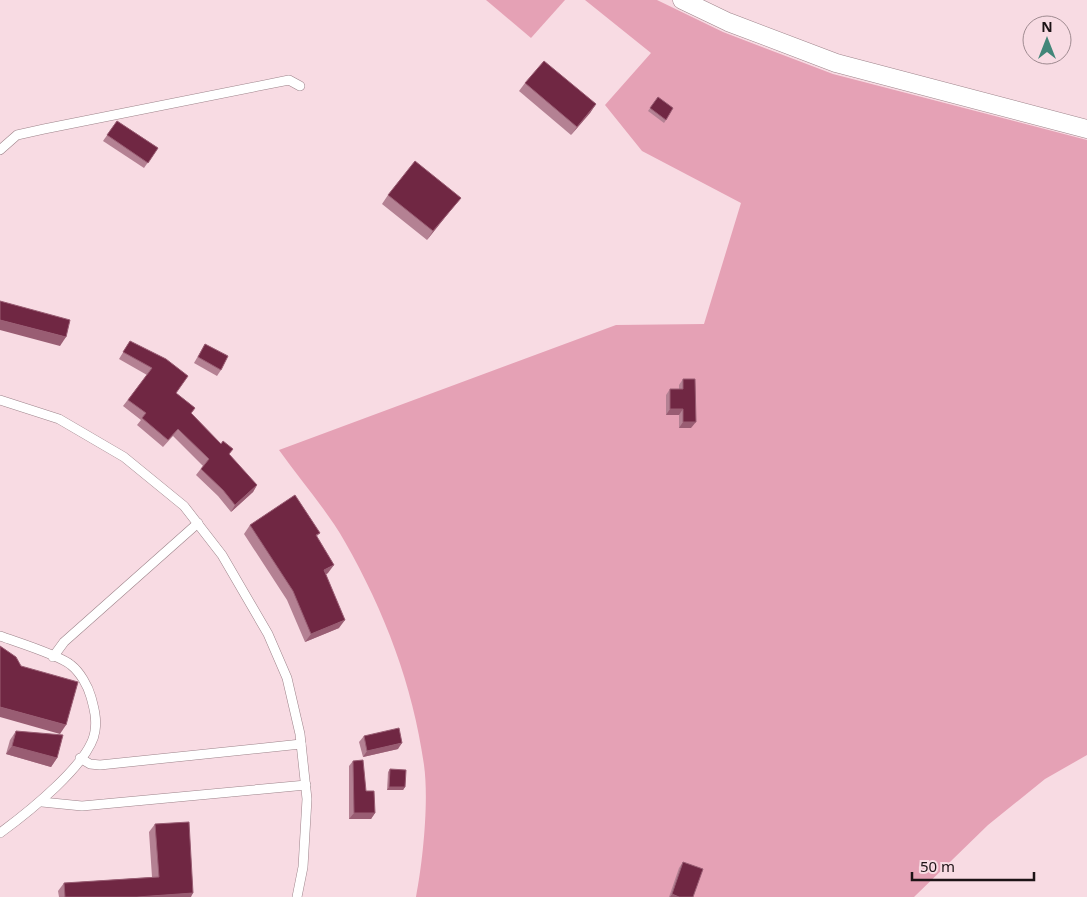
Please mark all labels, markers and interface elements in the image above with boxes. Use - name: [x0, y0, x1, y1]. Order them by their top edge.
- north arrow: [1022, 15, 1072, 65]
- text: N: [1041, 17, 1053, 36]
- scale bar: [912, 850, 1034, 882]
- text: 50 m: [920, 856, 955, 876]

